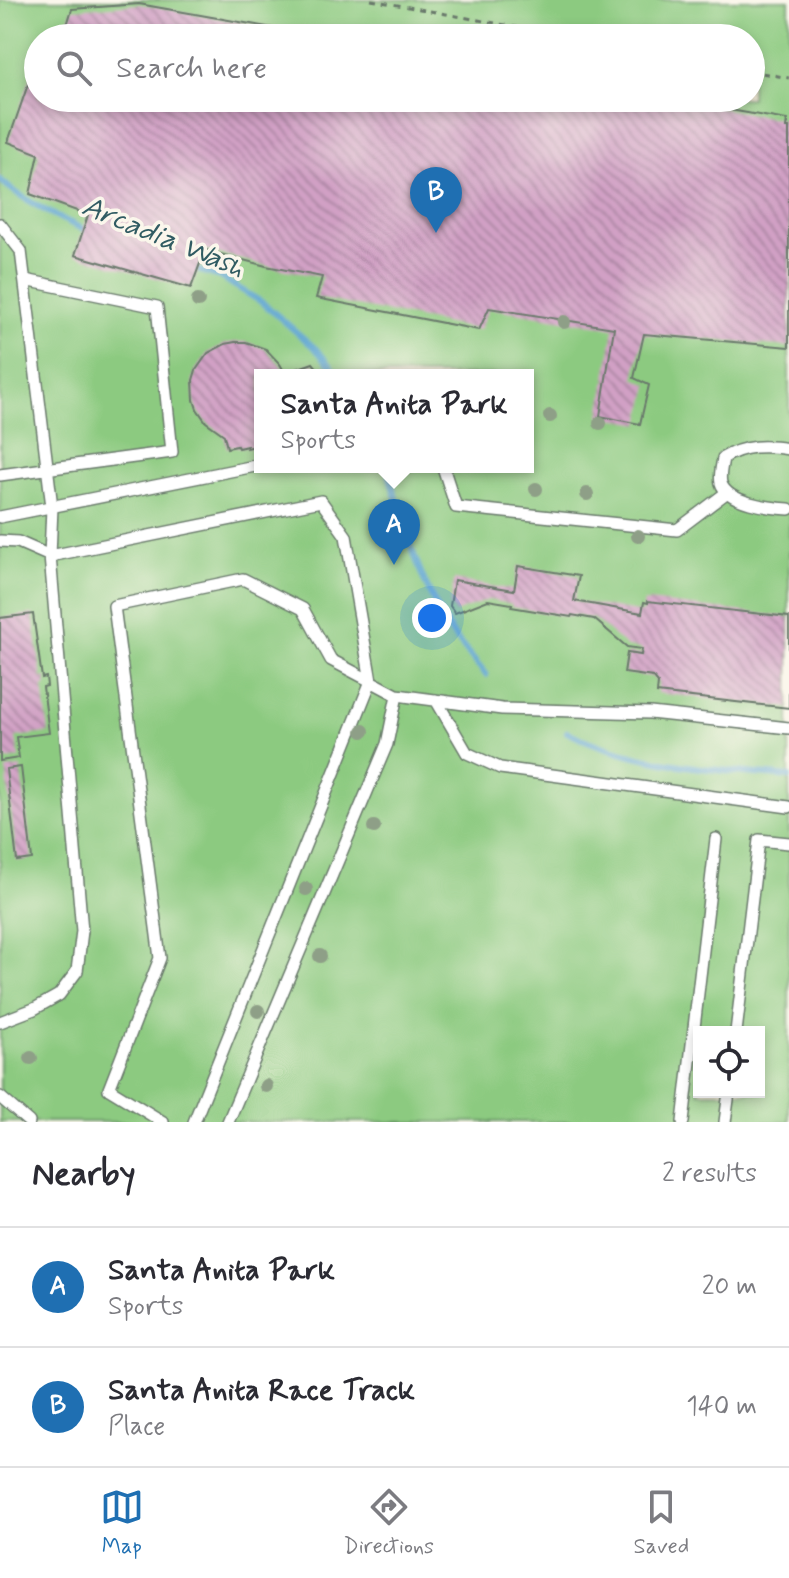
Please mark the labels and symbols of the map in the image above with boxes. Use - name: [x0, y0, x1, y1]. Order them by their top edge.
- pin: B: [410, 167, 462, 233]
- water label: Arcadia Wash: [76, 187, 251, 288]
- pin: A: [368, 499, 420, 565]
- your location: [412, 598, 452, 638]

